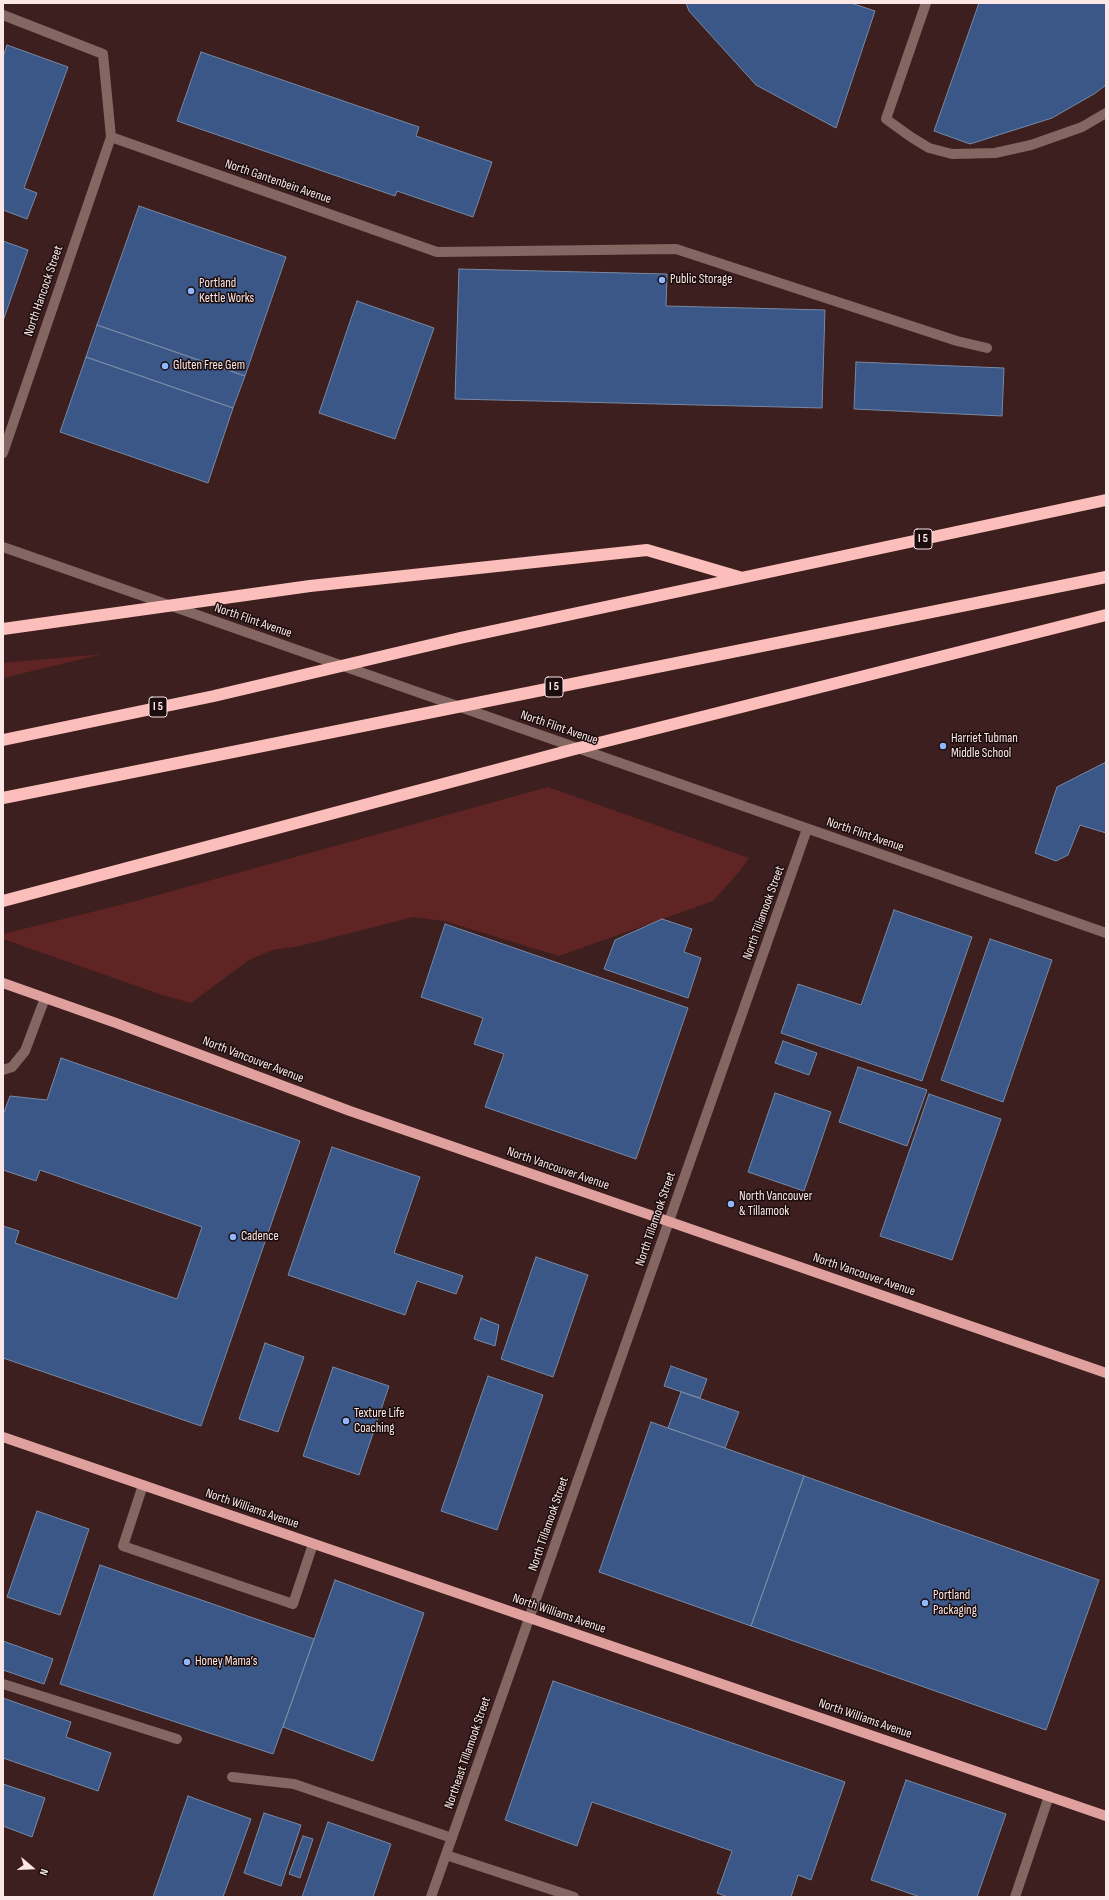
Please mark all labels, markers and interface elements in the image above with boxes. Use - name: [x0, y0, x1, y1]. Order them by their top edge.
- street label: North Gantenbein Avenue: [223, 156, 333, 208]
- street label: North Hancock Street: [21, 244, 67, 338]
- place label: Public Storage: [670, 272, 732, 288]
- marker: Public Storage: [657, 275, 667, 285]
- place label: Portland Kettle Works: [199, 276, 254, 307]
- marker: Portland Kettle Works: [186, 286, 196, 296]
- place label: Gluten Free Gem: [173, 358, 245, 374]
- marker: Gluten Free Gem: [160, 361, 170, 371]
- road number: I 5: [914, 529, 932, 549]
- street label: North Flint Avenue: [212, 600, 294, 642]
- road number: I 5: [545, 677, 563, 697]
- road number: I 5: [149, 697, 167, 717]
- street label: North Flint Avenue: [518, 707, 600, 749]
- place label: Harriet Tubman Middle School: [951, 731, 1018, 762]
- marker: Harriet Tubman Middle School: [938, 741, 948, 751]
- street label: North Flint Avenue: [824, 814, 906, 856]
- street label: North Tillamook Street: [740, 864, 788, 962]
- street label: North Vancouver Avenue: [200, 1034, 306, 1086]
- street label: North Vancouver Avenue: [505, 1144, 611, 1194]
- street label: North Tillamook Street: [633, 1170, 679, 1268]
- place label: North Vancouver & Tillamook: [739, 1189, 812, 1220]
- marker: North Vancouver & Tillamook: [726, 1199, 736, 1209]
- place label: Cadence: [241, 1229, 279, 1245]
- marker: Cadence: [228, 1232, 238, 1242]
- street label: North Vancouver Avenue: [811, 1250, 917, 1300]
- place label: Texture Life Coaching: [354, 1406, 404, 1437]
- marker: Texture Life Coaching: [341, 1416, 351, 1426]
- street label: North Tillamook Street: [526, 1475, 572, 1573]
- street label: North Williams Avenue: [203, 1486, 301, 1532]
- place label: Portland Packaging: [933, 1588, 977, 1619]
- street label: North Williams Avenue: [510, 1591, 608, 1637]
- marker: Portland Packaging: [920, 1598, 930, 1608]
- place label: Honey Mama’s: [195, 1654, 257, 1670]
- marker: Honey Mama’s: [182, 1657, 192, 1667]
- street label: Northeast Tillamook Street: [441, 1695, 495, 1811]
- street label: North Williams Avenue: [816, 1696, 914, 1742]
- north arrow: [12, 1848, 52, 1888]
- text: N: [37, 1867, 51, 1877]

